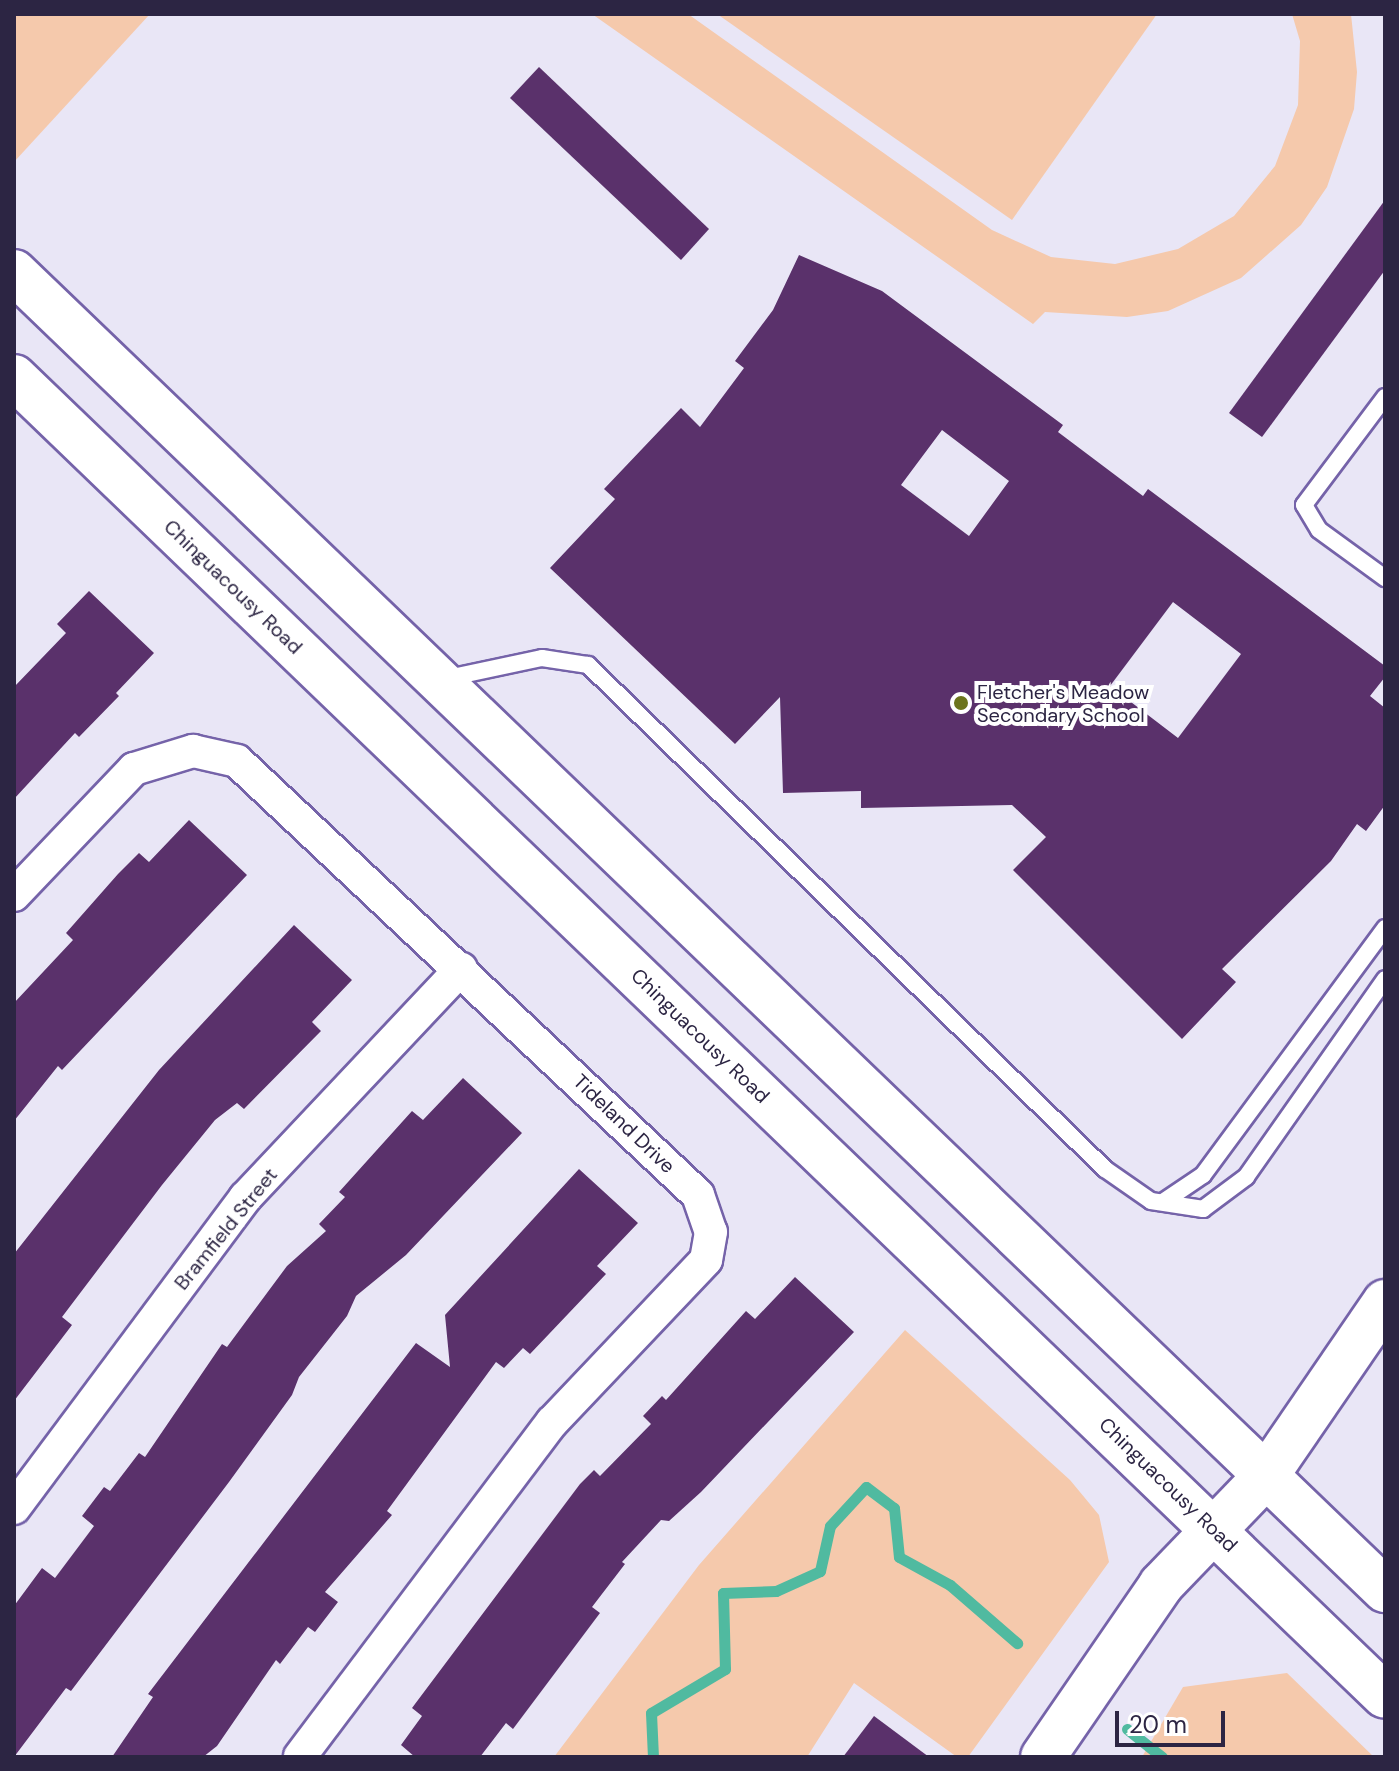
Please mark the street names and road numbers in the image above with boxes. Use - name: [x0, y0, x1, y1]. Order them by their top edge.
- street label: Chinguacousy Road: [159, 515, 307, 659]
- street label: Chinguacousy Road: [626, 964, 774, 1108]
- street label: Tideland Drive: [568, 1070, 680, 1178]
- street label: Bramfield Street: [170, 1163, 282, 1295]
- street label: Chinguacousy Road: [1094, 1413, 1242, 1557]

